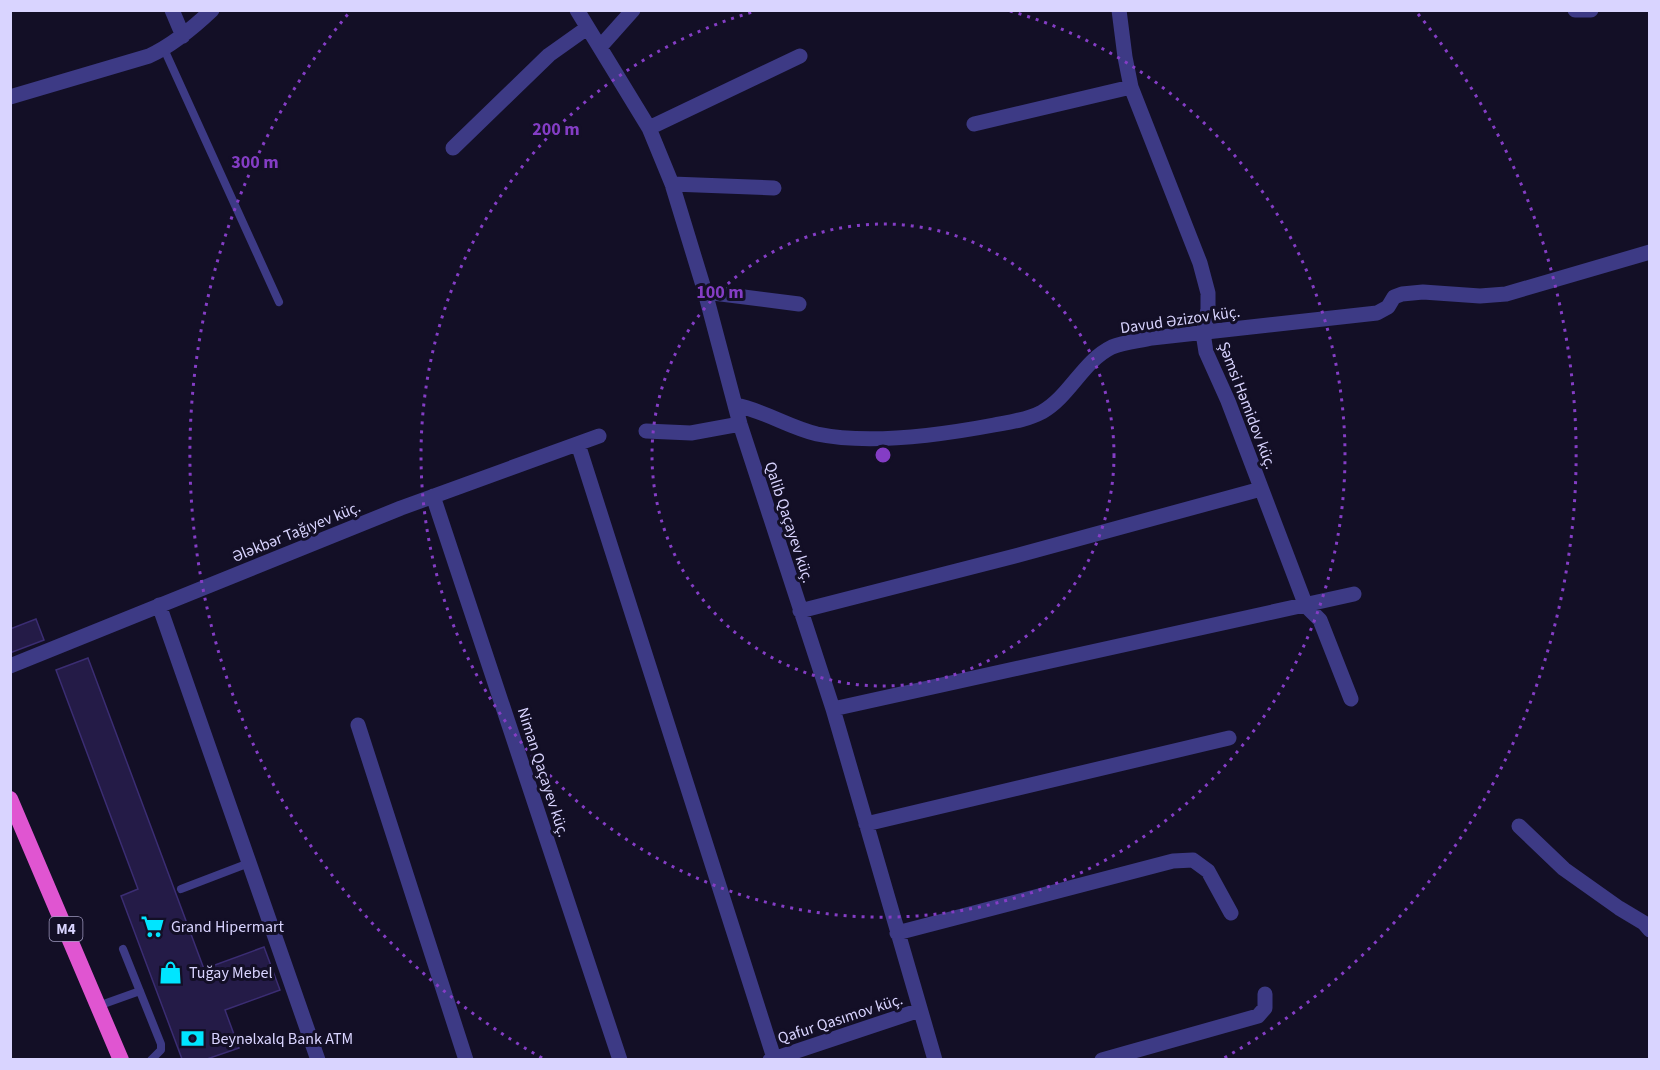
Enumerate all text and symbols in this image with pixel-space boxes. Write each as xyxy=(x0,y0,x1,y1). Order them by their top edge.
text: 200 m xyxy=(532,117,580,142)
text: 300 m xyxy=(231,150,279,175)
text: 100 m xyxy=(696,280,744,305)
street label: Davud Əzizov küç. xyxy=(1119,301,1241,339)
street label: Şəmsi Həmidov küç. xyxy=(1213,338,1282,472)
centre of rings xyxy=(873,445,893,465)
street label: Qalib Qaçayev küç. xyxy=(759,459,819,586)
street label: Ələkbər Tağıyev küç. xyxy=(229,496,364,568)
street label: Niman Qaçayev küç. xyxy=(512,705,574,840)
supermarket icon: Grand Hipermart xyxy=(140,913,166,939)
place label: Grand Hipermart xyxy=(171,916,285,938)
road number: M4 xyxy=(50,917,82,941)
shop icon: Tuğay Mebel xyxy=(158,959,184,985)
place label: Tuğay Mebel xyxy=(189,962,273,984)
street label: Qafur Qasımov küç. xyxy=(775,988,906,1050)
bank icon: Beynəlxalq Bank ATM xyxy=(180,1025,206,1051)
place label: Beynəlxalq Bank ATM xyxy=(211,1028,353,1050)

